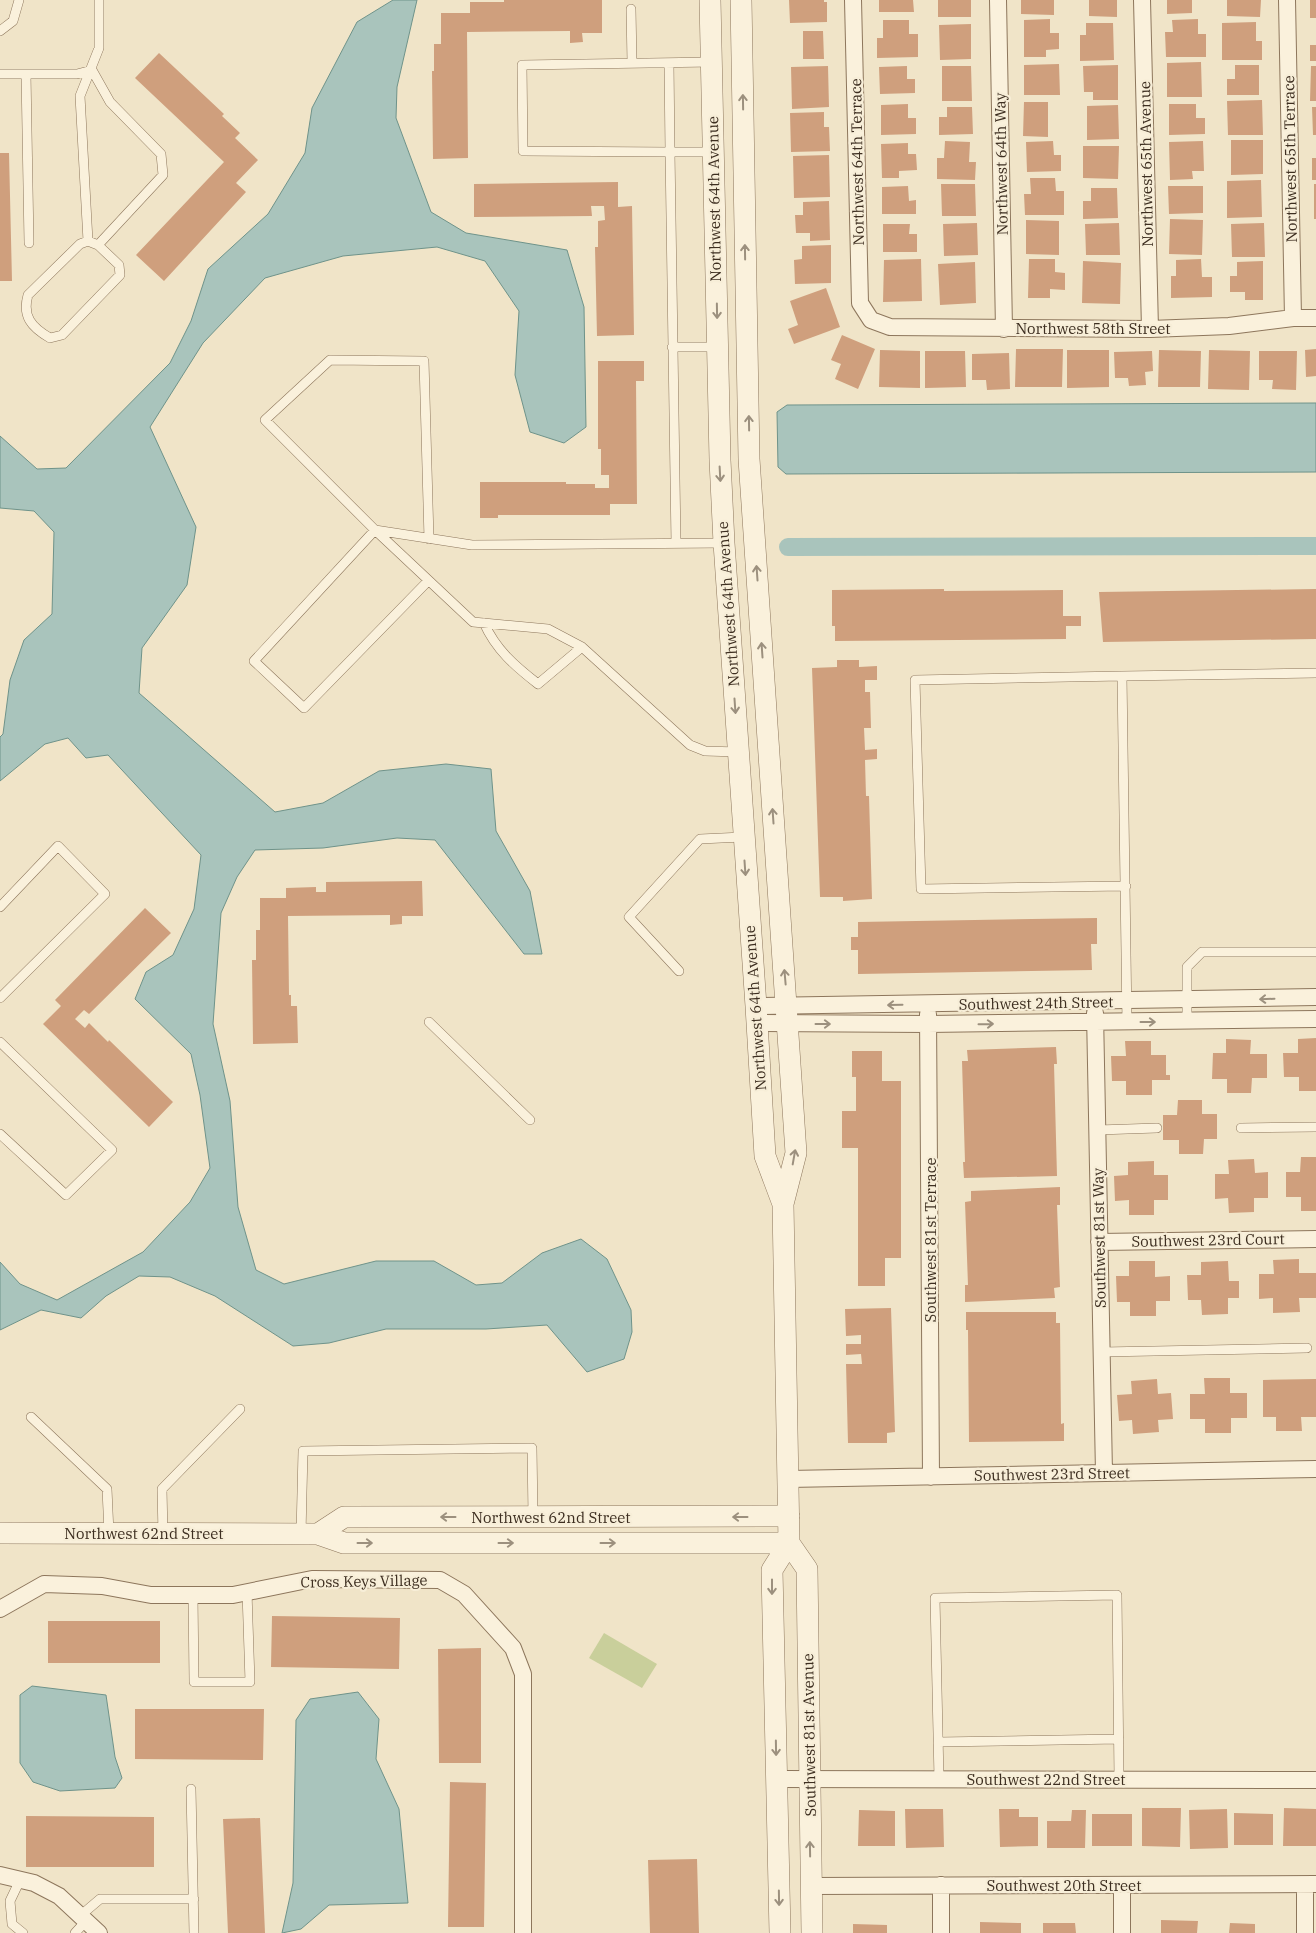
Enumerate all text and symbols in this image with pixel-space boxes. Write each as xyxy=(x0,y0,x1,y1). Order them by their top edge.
street label: Northwest 65th Terrace xyxy=(1279,75,1301,243)
street label: Northwest 64th Terrace xyxy=(846,78,868,246)
street label: Northwest 65th Avenue xyxy=(1135,81,1157,247)
street label: Northwest 64th Way xyxy=(990,92,1012,236)
one-way arrow xyxy=(738,94,748,110)
street label: Northwest 64th Avenue xyxy=(703,116,725,282)
one-way arrow xyxy=(741,244,750,260)
one-way arrow xyxy=(712,303,721,319)
street label: Northwest 58th Street xyxy=(1015,319,1171,338)
one-way arrow xyxy=(744,415,753,431)
one-way arrow xyxy=(716,465,725,481)
street label: Northwest 64th Avenue xyxy=(713,521,743,687)
one-way arrow xyxy=(752,565,761,581)
one-way arrow xyxy=(757,642,766,658)
one-way arrow xyxy=(730,697,739,713)
one-way arrow xyxy=(769,808,778,824)
one-way arrow xyxy=(741,860,750,876)
street label: Northwest 64th Avenue xyxy=(740,925,770,1091)
one-way arrow xyxy=(780,969,790,985)
street label: Southwest 24th Street xyxy=(958,992,1114,1014)
one-way arrow xyxy=(1260,994,1276,1003)
one-way arrow xyxy=(887,1000,904,1010)
one-way arrow xyxy=(1140,1017,1156,1027)
one-way arrow xyxy=(814,1019,831,1029)
one-way arrow xyxy=(977,1019,993,1029)
one-way arrow xyxy=(790,1149,800,1165)
street label: Southwest 81st Terrace xyxy=(921,1158,940,1322)
street label: Southwest 81st Way xyxy=(1088,1168,1110,1308)
street label: Southwest 23rd Court xyxy=(1131,1229,1285,1251)
street label: Southwest 23rd Street xyxy=(974,1463,1130,1485)
street label: Northwest 62nd Street xyxy=(471,1508,631,1527)
one-way arrow xyxy=(440,1512,456,1522)
one-way arrow xyxy=(732,1512,748,1522)
street label: Northwest 62nd Street xyxy=(64,1524,224,1543)
one-way arrow xyxy=(356,1538,373,1548)
one-way arrow xyxy=(498,1538,514,1548)
one-way arrow xyxy=(600,1538,616,1548)
street label: Cross Keys Village xyxy=(300,1570,428,1592)
one-way arrow xyxy=(767,1578,777,1595)
street label: Southwest 81st Avenue xyxy=(798,1653,820,1817)
one-way arrow xyxy=(771,1740,780,1756)
street label: Southwest 22nd Street xyxy=(967,1770,1125,1789)
one-way arrow xyxy=(805,1842,815,1858)
street label: Southwest 20th Street xyxy=(987,1876,1141,1895)
one-way arrow xyxy=(774,1889,784,1905)

